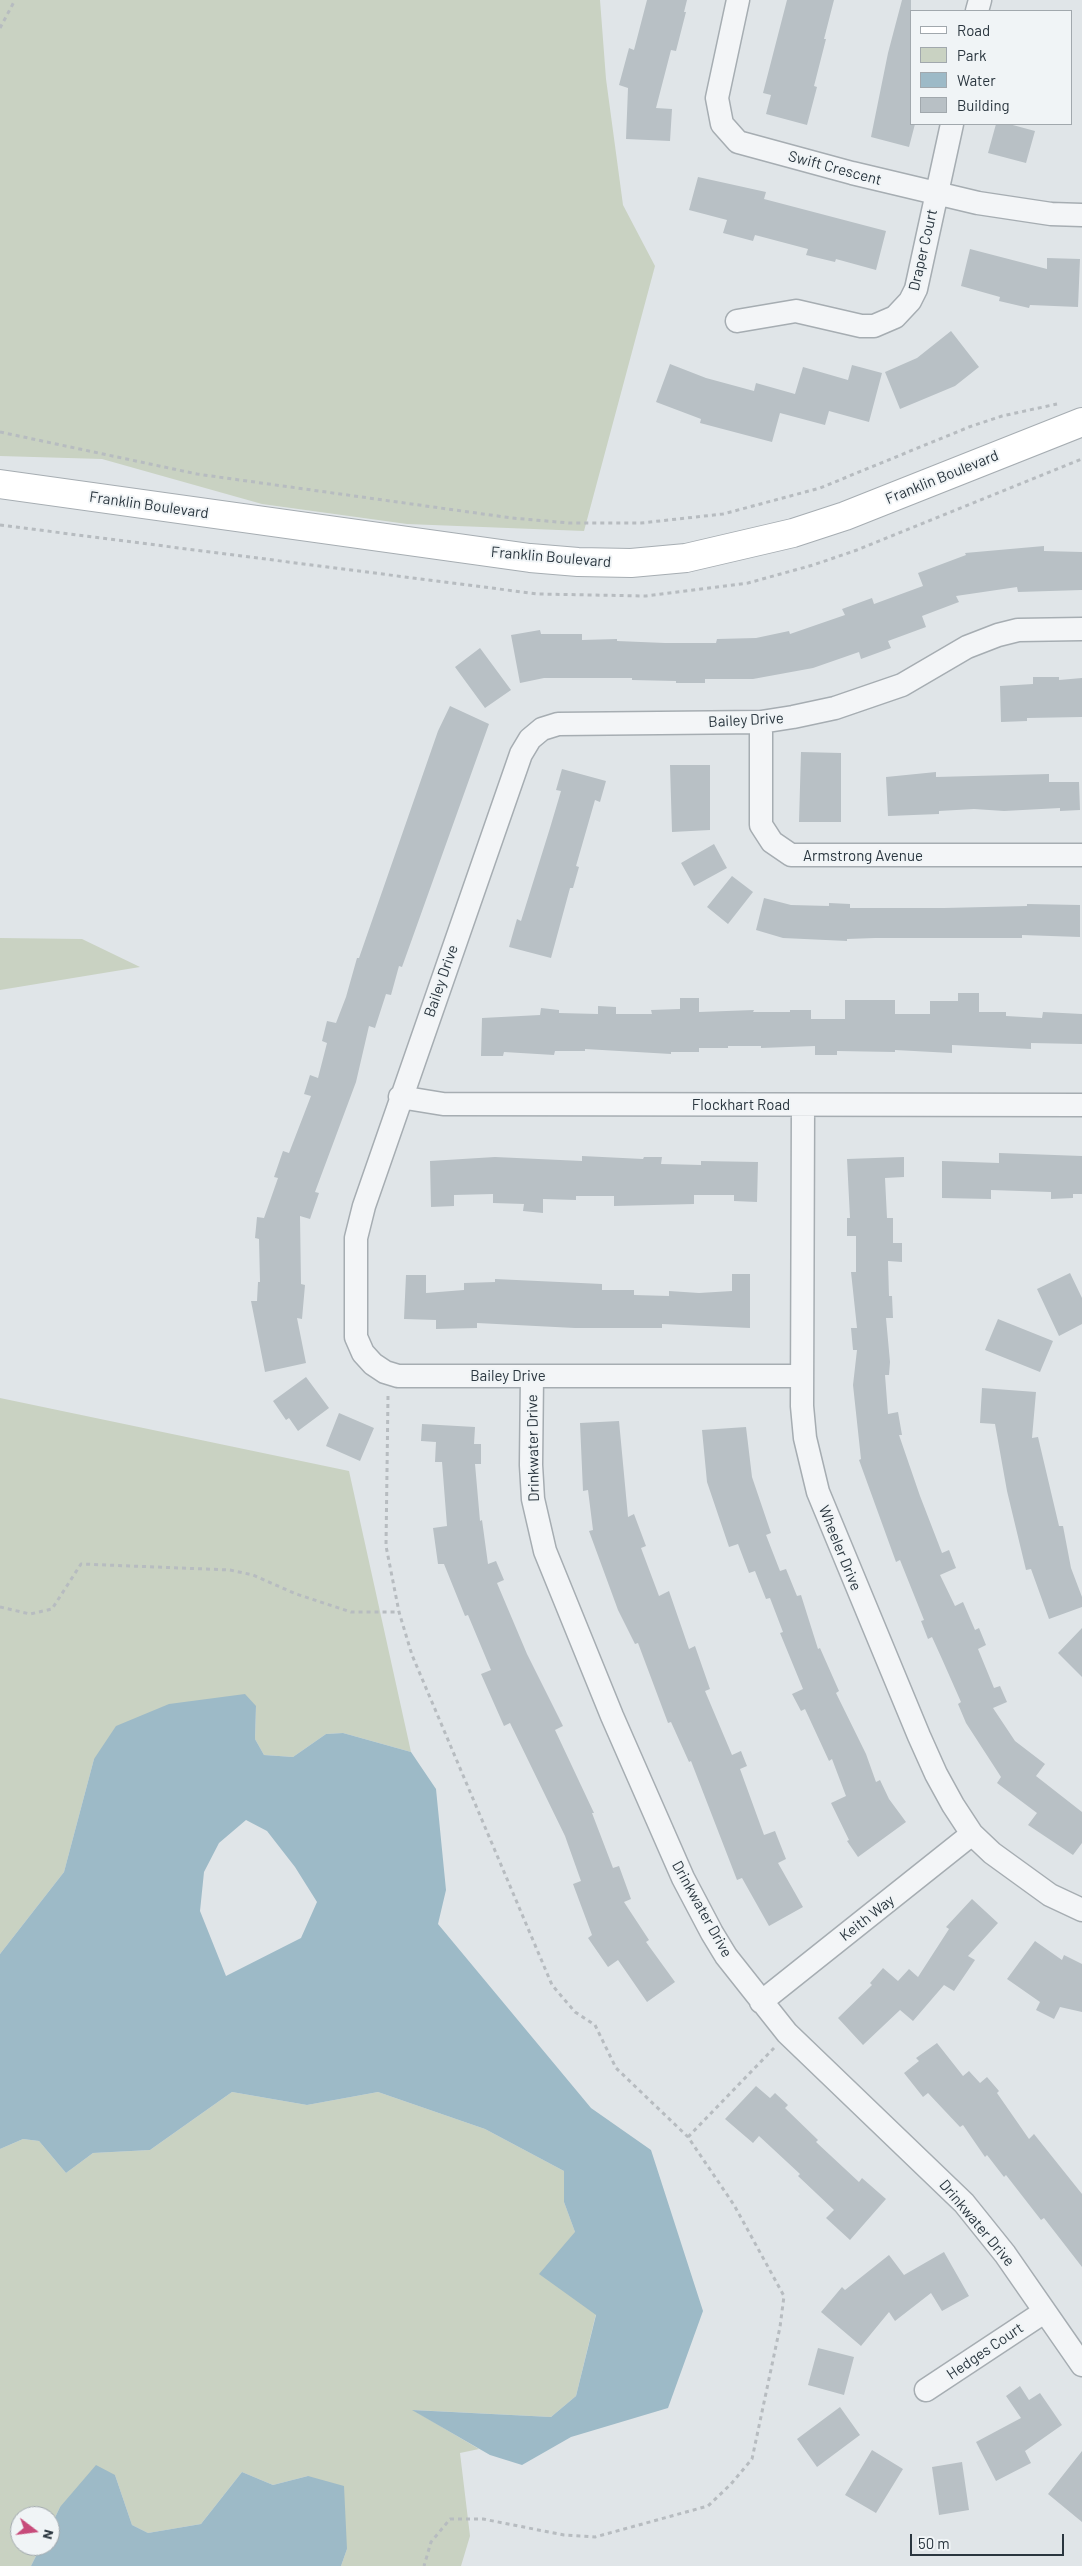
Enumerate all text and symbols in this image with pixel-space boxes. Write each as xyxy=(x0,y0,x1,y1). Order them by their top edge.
legend xyxy=(910,10,1072,125)
text: Road xyxy=(957,21,990,39)
text: Park xyxy=(957,46,986,64)
text: Water xyxy=(957,71,996,89)
text: Building xyxy=(957,96,1010,114)
street label: Swift Crescent xyxy=(786,147,884,189)
street label: Draper Court xyxy=(905,207,941,293)
street label: Franklin Boulevard xyxy=(883,446,1001,508)
street label: Franklin Boulevard xyxy=(88,488,210,522)
street label: Franklin Boulevard xyxy=(490,543,612,571)
street label: Bailey Drive xyxy=(708,709,784,731)
street label: Armstrong Avenue xyxy=(803,847,923,865)
street label: Bailey Drive xyxy=(420,942,462,1020)
street label: Flockhart Road xyxy=(692,1096,790,1114)
street label: Bailey Drive xyxy=(470,1367,546,1385)
street label: Drinkwater Drive xyxy=(523,1394,543,1502)
street label: Wheeler Drive xyxy=(815,1503,865,1593)
street label: Drinkwater Drive xyxy=(668,1858,736,1960)
street label: Keith Way xyxy=(836,1891,898,1945)
street label: Drinkwater Drive xyxy=(936,2176,1018,2270)
street label: Hedges Court xyxy=(943,2319,1027,2383)
north arrow xyxy=(10,2506,60,2556)
scale bar xyxy=(912,2524,1066,2556)
text: N xyxy=(40,2528,58,2541)
text: 50 m xyxy=(918,2534,950,2552)

